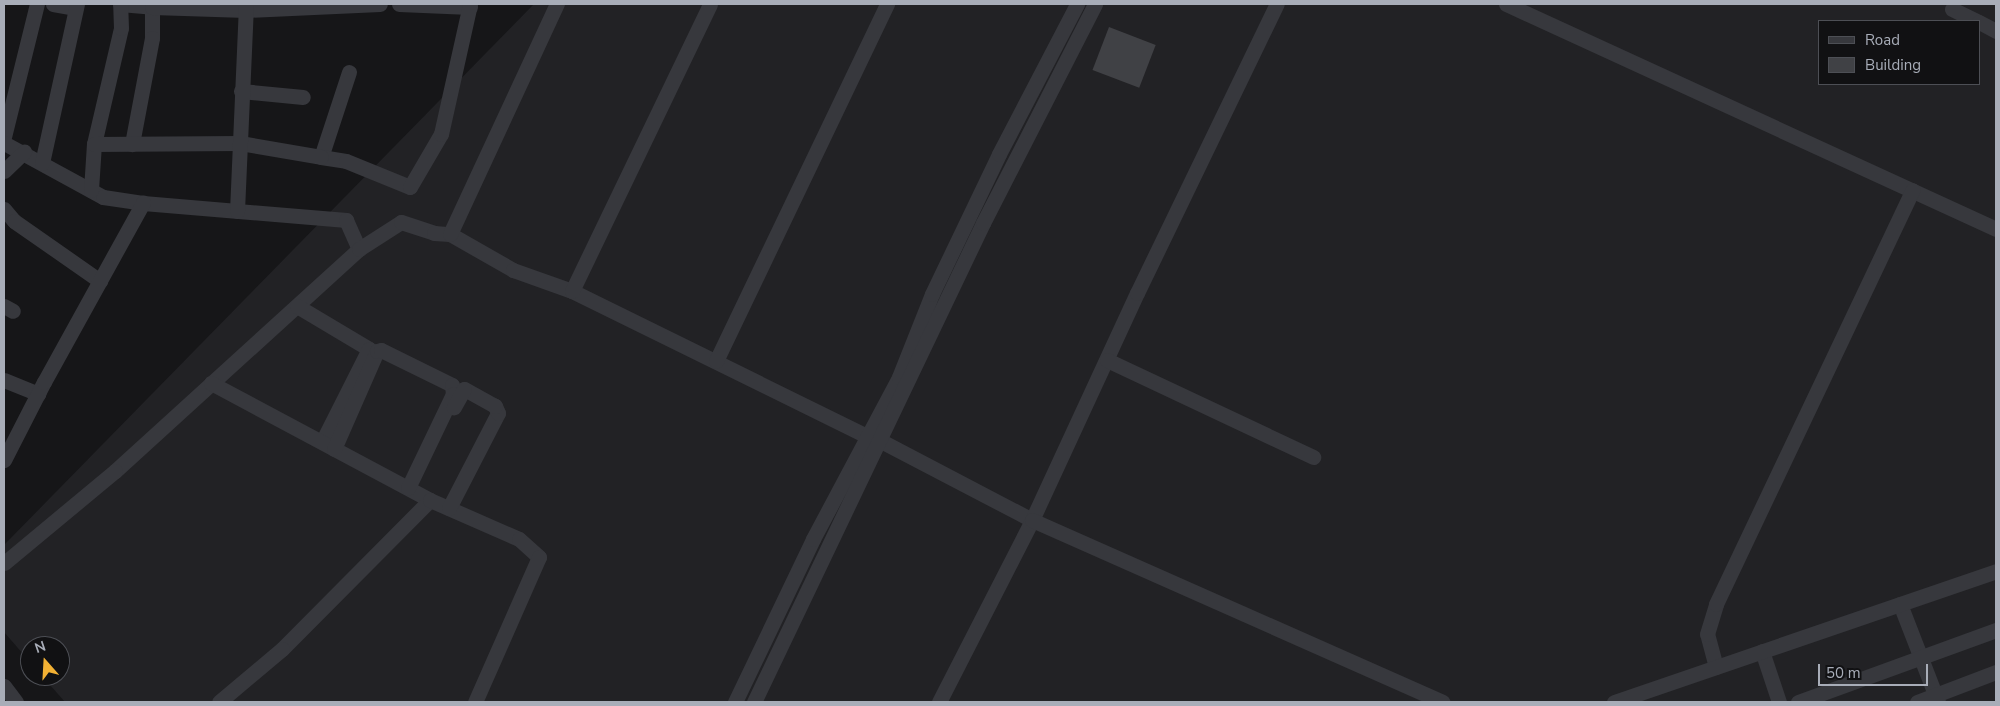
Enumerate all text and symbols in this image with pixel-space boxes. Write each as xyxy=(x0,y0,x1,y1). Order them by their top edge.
legend xyxy=(1818,20,1980,85)
text: Road xyxy=(1865,30,1900,50)
text: Building xyxy=(1865,55,1921,75)
north arrow xyxy=(20,636,70,686)
text: N xyxy=(32,637,48,658)
scale bar xyxy=(1820,654,1930,686)
text: 50 m xyxy=(1826,663,1861,683)

